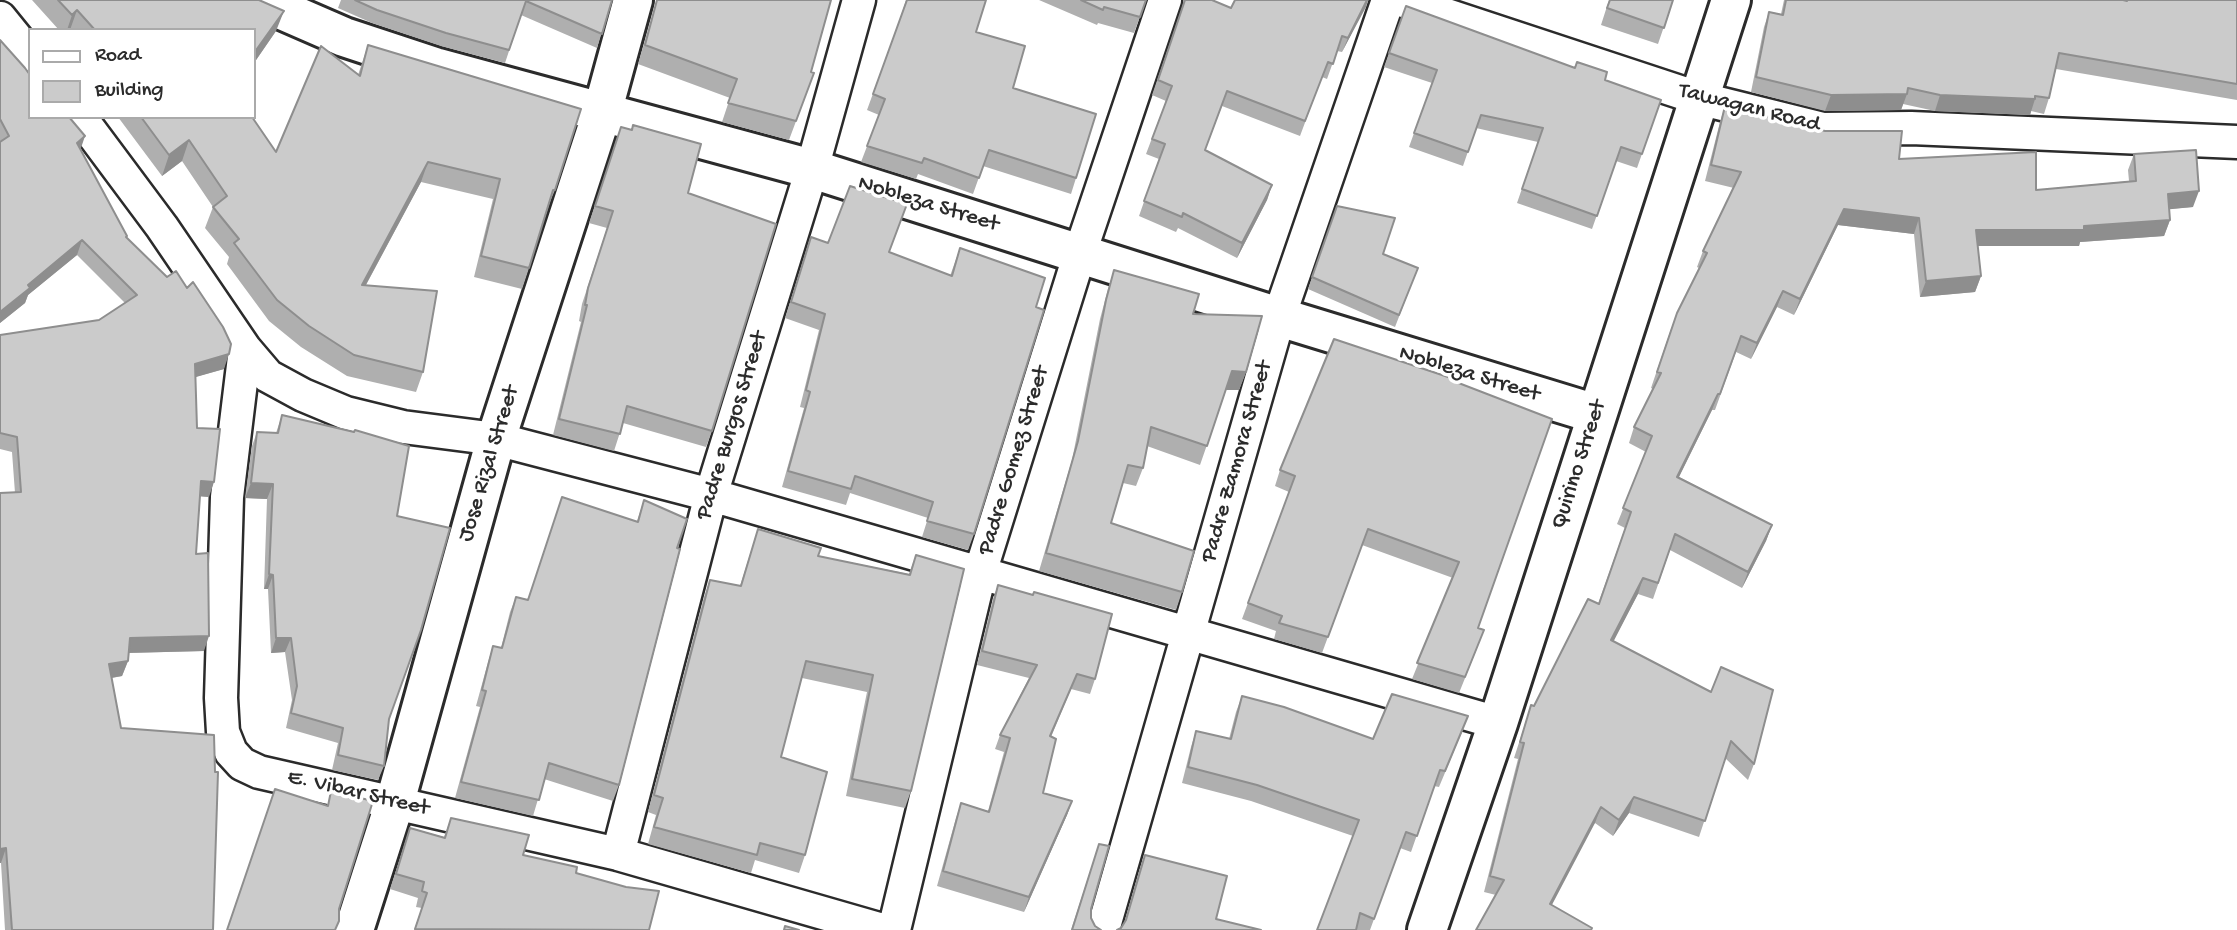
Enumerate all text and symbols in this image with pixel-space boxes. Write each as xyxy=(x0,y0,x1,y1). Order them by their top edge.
legend xyxy=(28,28,256,119)
text: Road xyxy=(95,44,141,69)
street label: Tawagan Road xyxy=(1675,78,1823,140)
text: Building xyxy=(95,79,164,104)
street label: Nobleza Street xyxy=(854,171,1002,239)
street label: Padre Burgos Street xyxy=(691,329,775,523)
street label: Nobleza Street xyxy=(1395,341,1543,409)
street label: Padre Zamora Street xyxy=(1196,358,1280,566)
street label: Padre Gomez Street xyxy=(973,363,1057,559)
street label: Jose Rizal Street xyxy=(453,383,527,545)
street label: Quirino Street xyxy=(1546,397,1614,533)
street label: E. Vibar Street xyxy=(284,764,432,824)

